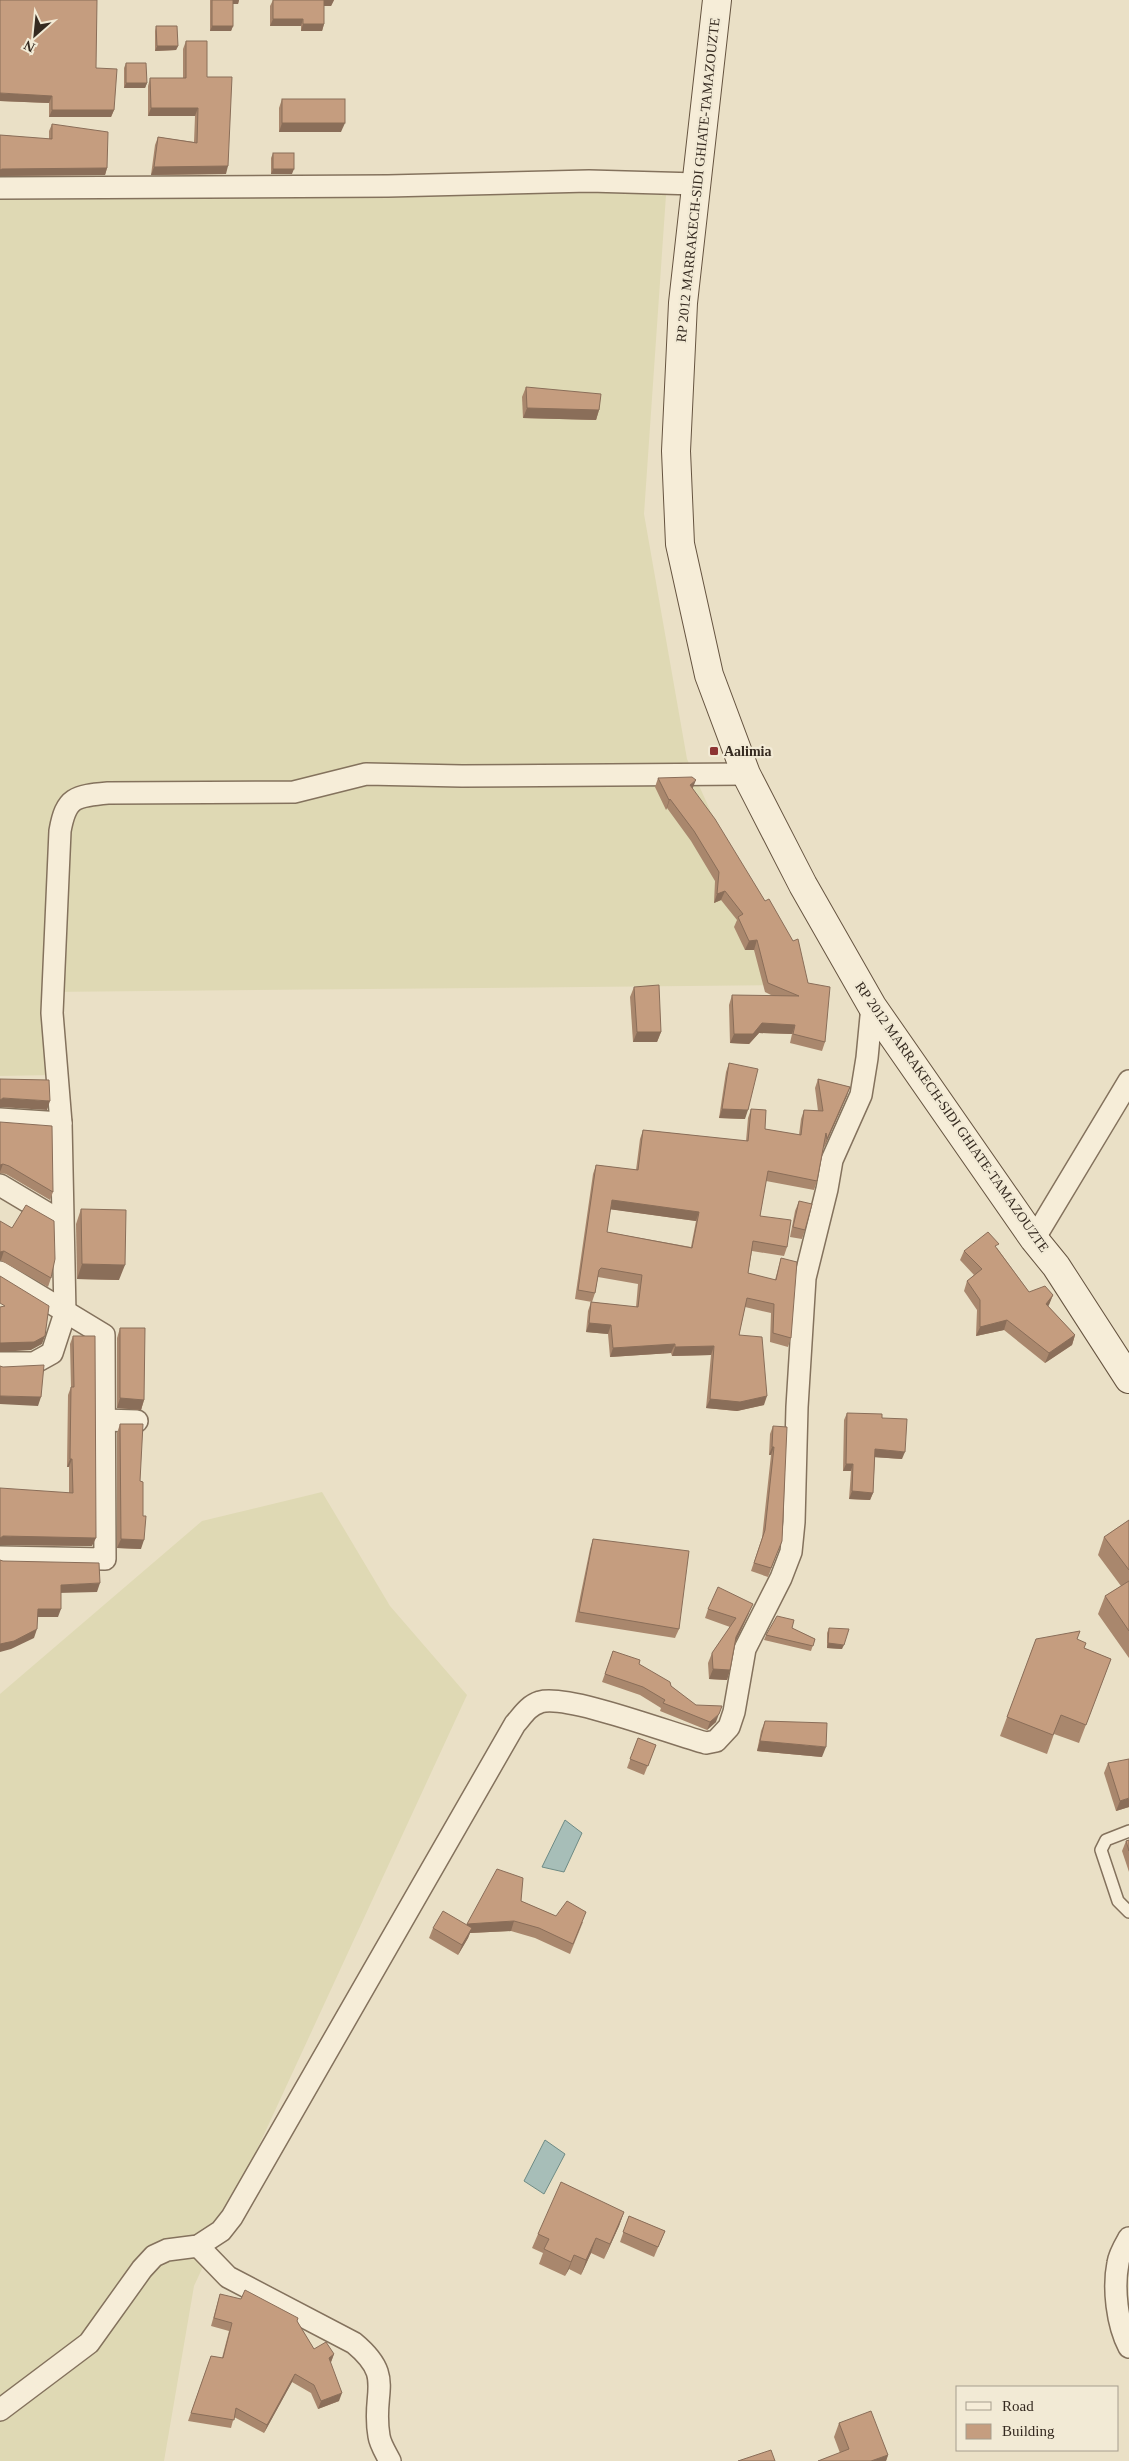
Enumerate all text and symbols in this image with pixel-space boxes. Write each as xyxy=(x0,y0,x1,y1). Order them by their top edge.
north arrow xyxy=(10,10,60,60)
street label: RP 2012 MARRAKECH-SIDI GHIATE-TAMAZOUZTE xyxy=(673,17,723,343)
text: N xyxy=(21,37,37,55)
place label: Aalimia xyxy=(724,744,771,759)
marker: Aalimia xyxy=(708,745,720,757)
street label: RP 2012 MARRAKECH-SIDI GHIATE-TAMAZOUZTE xyxy=(852,979,1052,1255)
legend xyxy=(956,2386,1119,2451)
text: Road xyxy=(1002,2398,1034,2414)
text: Building xyxy=(1002,2423,1055,2439)

